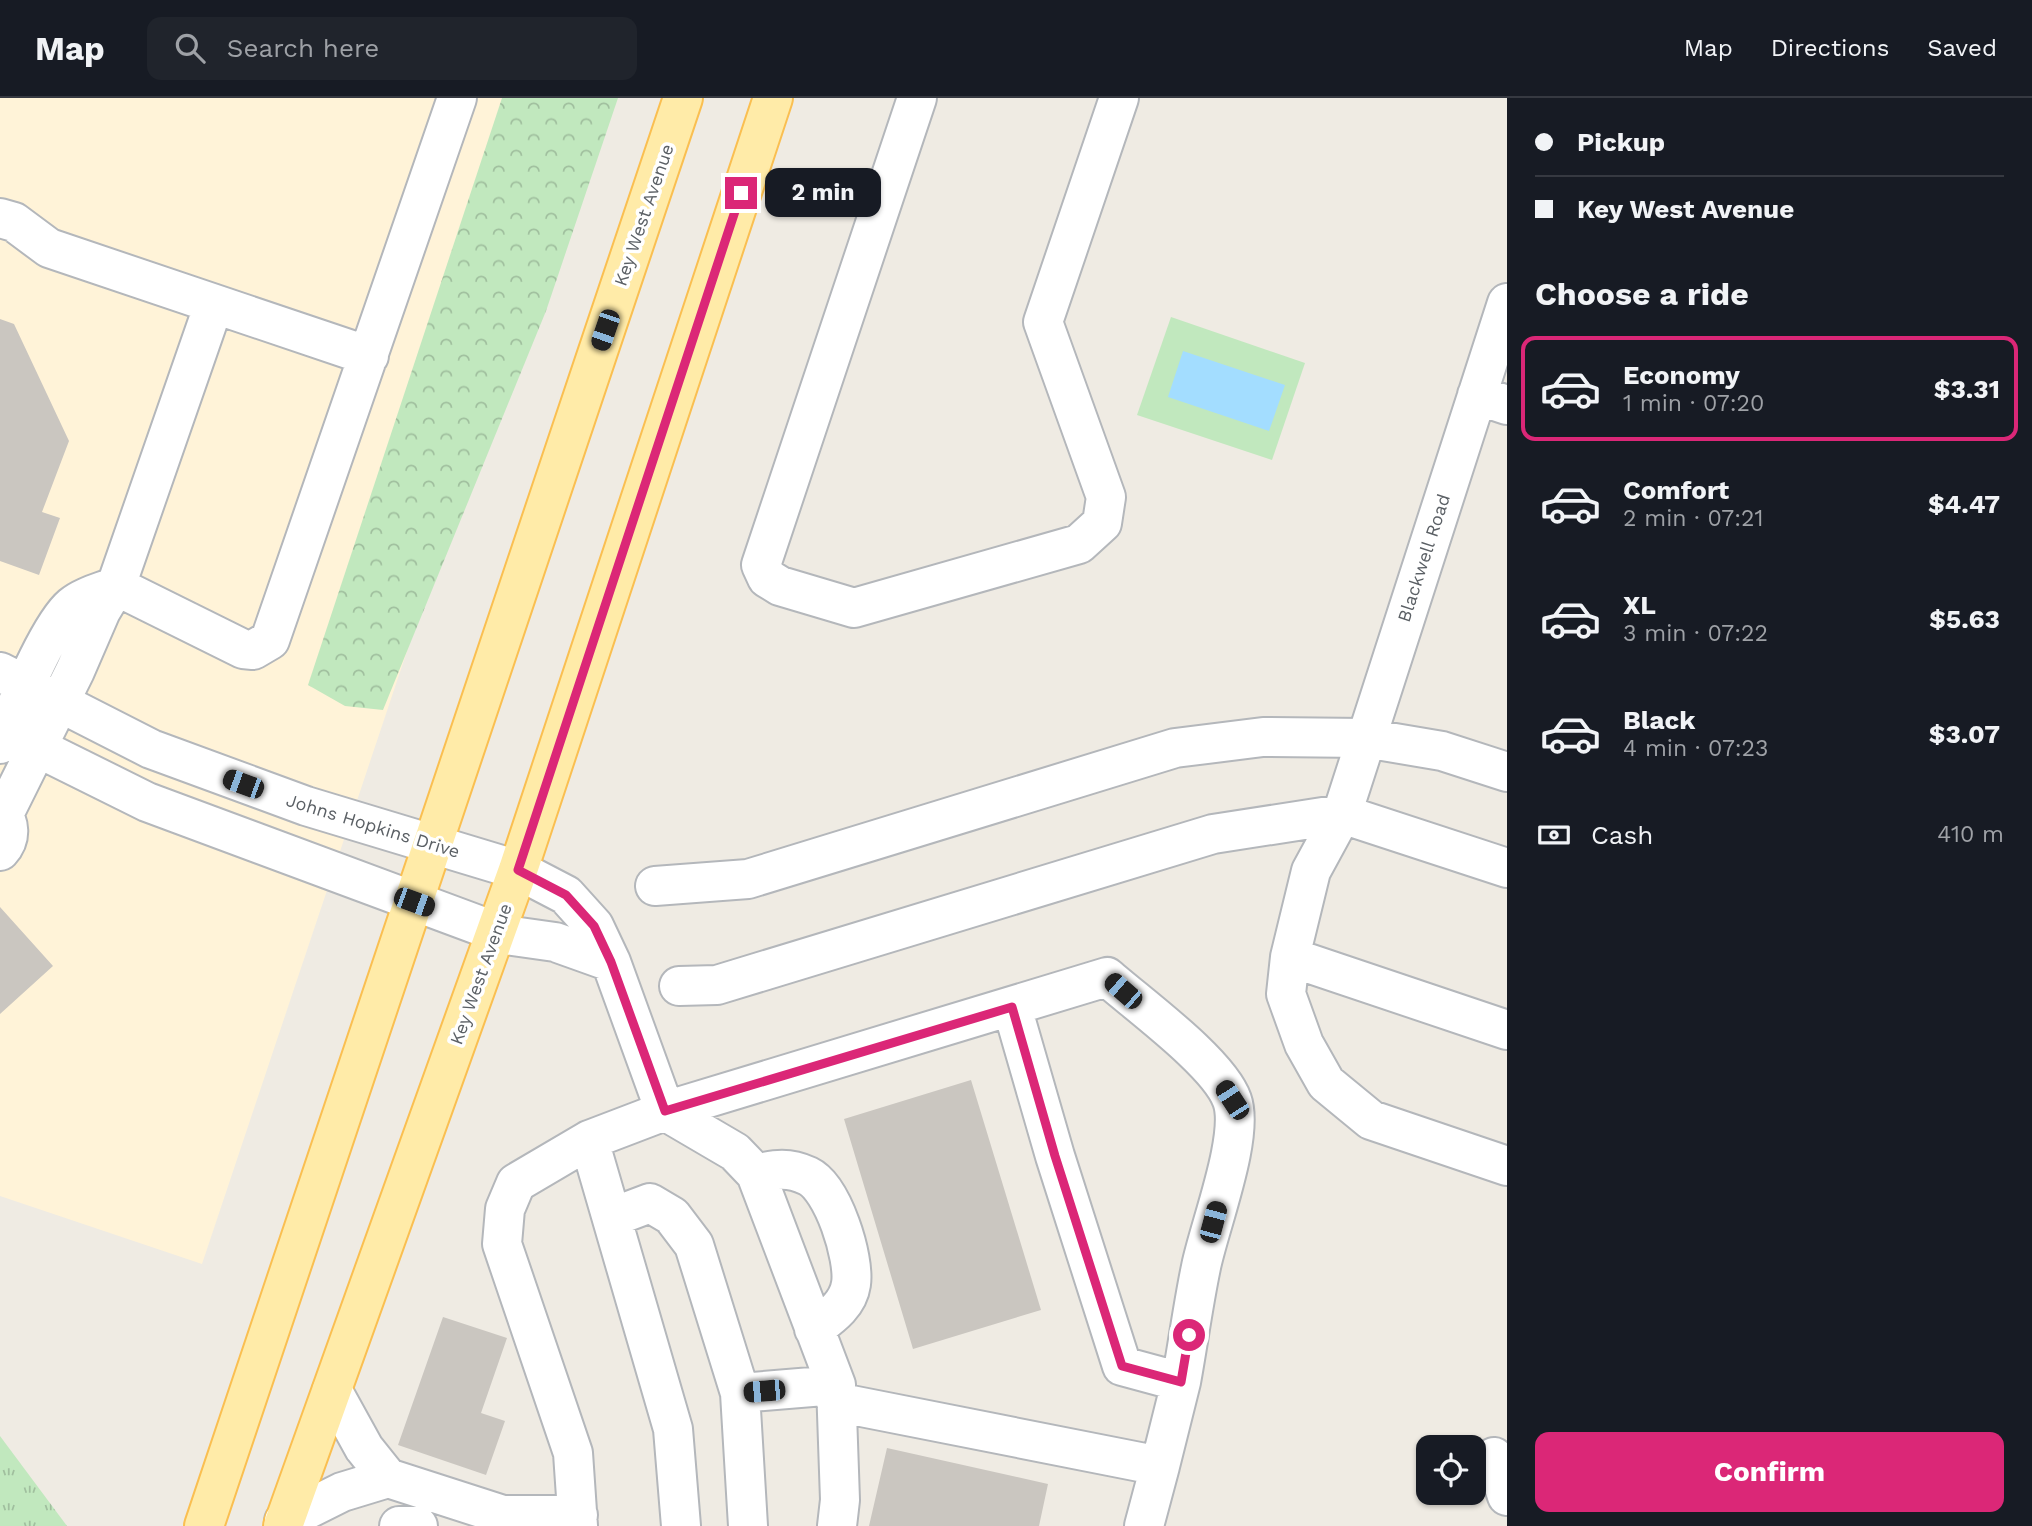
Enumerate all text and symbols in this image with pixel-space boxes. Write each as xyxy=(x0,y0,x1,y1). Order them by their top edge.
search box xyxy=(147,17,637,80)
text: Map xyxy=(35,29,105,68)
icon: search xyxy=(171,29,209,67)
text: Search here xyxy=(227,33,379,63)
text: Map xyxy=(1684,34,1733,62)
text: Directions xyxy=(1771,34,1889,62)
text: Saved xyxy=(1927,34,1997,62)
text: Pickup xyxy=(1577,127,1665,157)
street label: Key West Avenue xyxy=(609,141,678,289)
callout: 2 min xyxy=(766,168,881,217)
route end xyxy=(725,177,757,209)
text: 2 min xyxy=(792,179,854,206)
text: Key West Avenue xyxy=(1577,194,1794,224)
text: Choose a ride xyxy=(1535,275,1749,313)
car xyxy=(589,307,622,353)
icon: car xyxy=(1539,357,1602,420)
text: Economy xyxy=(1623,360,1740,390)
text: $3.31 xyxy=(1934,374,2000,404)
text: 1 min · 07:20 xyxy=(1623,390,1764,417)
icon: car xyxy=(1539,472,1602,535)
text: Comfort xyxy=(1623,475,1729,505)
text: $4.47 xyxy=(1928,489,2000,519)
street label: Blackwell Road xyxy=(1393,491,1454,624)
text: 2 min · 07:21 xyxy=(1623,505,1763,532)
icon: car xyxy=(1539,587,1602,650)
text: XL xyxy=(1623,590,1656,620)
text: $5.63 xyxy=(1929,604,2000,634)
text: 3 min · 07:22 xyxy=(1623,620,1768,647)
icon: car xyxy=(1539,702,1602,765)
text: Black xyxy=(1623,705,1695,735)
text: $3.07 xyxy=(1929,719,2000,749)
text: 4 min · 07:23 xyxy=(1623,735,1768,762)
car xyxy=(220,767,267,801)
street label: Johns Hopkins Drive xyxy=(284,789,462,862)
icon: cash xyxy=(1535,816,1573,854)
text: Cash xyxy=(1591,820,1653,850)
text: 410 m xyxy=(1937,821,2004,848)
car xyxy=(391,885,438,919)
street label: Key West Avenue xyxy=(445,900,516,1047)
car xyxy=(1101,969,1146,1013)
car xyxy=(1212,1077,1253,1123)
car xyxy=(1198,1199,1229,1245)
route start xyxy=(1173,1319,1205,1351)
car xyxy=(743,1379,786,1403)
button: Confirm xyxy=(1535,1432,2004,1512)
map controls xyxy=(1416,1435,1486,1505)
button: locate xyxy=(1416,1435,1486,1505)

